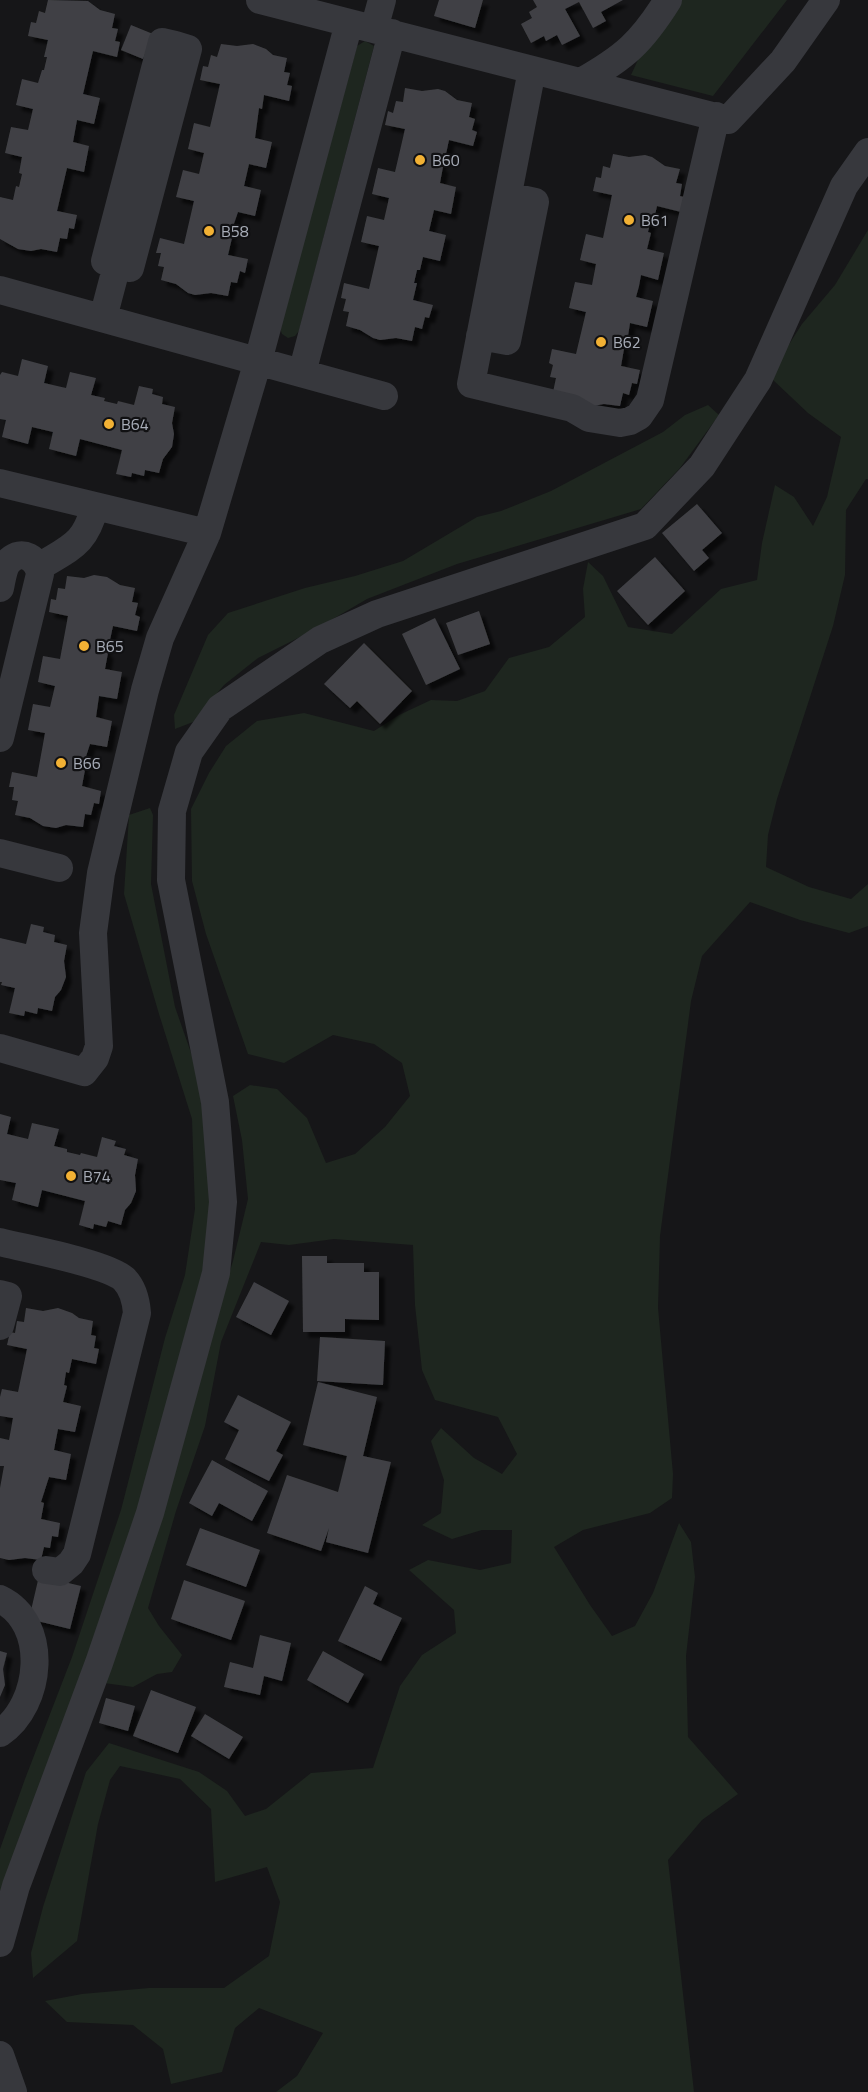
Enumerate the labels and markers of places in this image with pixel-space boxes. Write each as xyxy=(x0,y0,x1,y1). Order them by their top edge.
place label: B60 xyxy=(432,148,460,172)
marker: B60 xyxy=(413,153,427,167)
place label: B61 xyxy=(641,208,669,232)
marker: B61 xyxy=(622,213,636,227)
place label: B58 xyxy=(221,219,249,243)
marker: B58 xyxy=(202,224,216,238)
place label: B62 xyxy=(613,330,641,354)
marker: B62 xyxy=(594,335,608,349)
place label: B64 xyxy=(121,412,149,436)
marker: B64 xyxy=(102,417,116,431)
place label: B65 xyxy=(96,634,124,658)
marker: B65 xyxy=(77,639,91,653)
place label: B66 xyxy=(73,751,101,775)
marker: B66 xyxy=(54,756,68,770)
place label: B74 xyxy=(83,1164,111,1188)
marker: B74 xyxy=(64,1169,78,1183)

